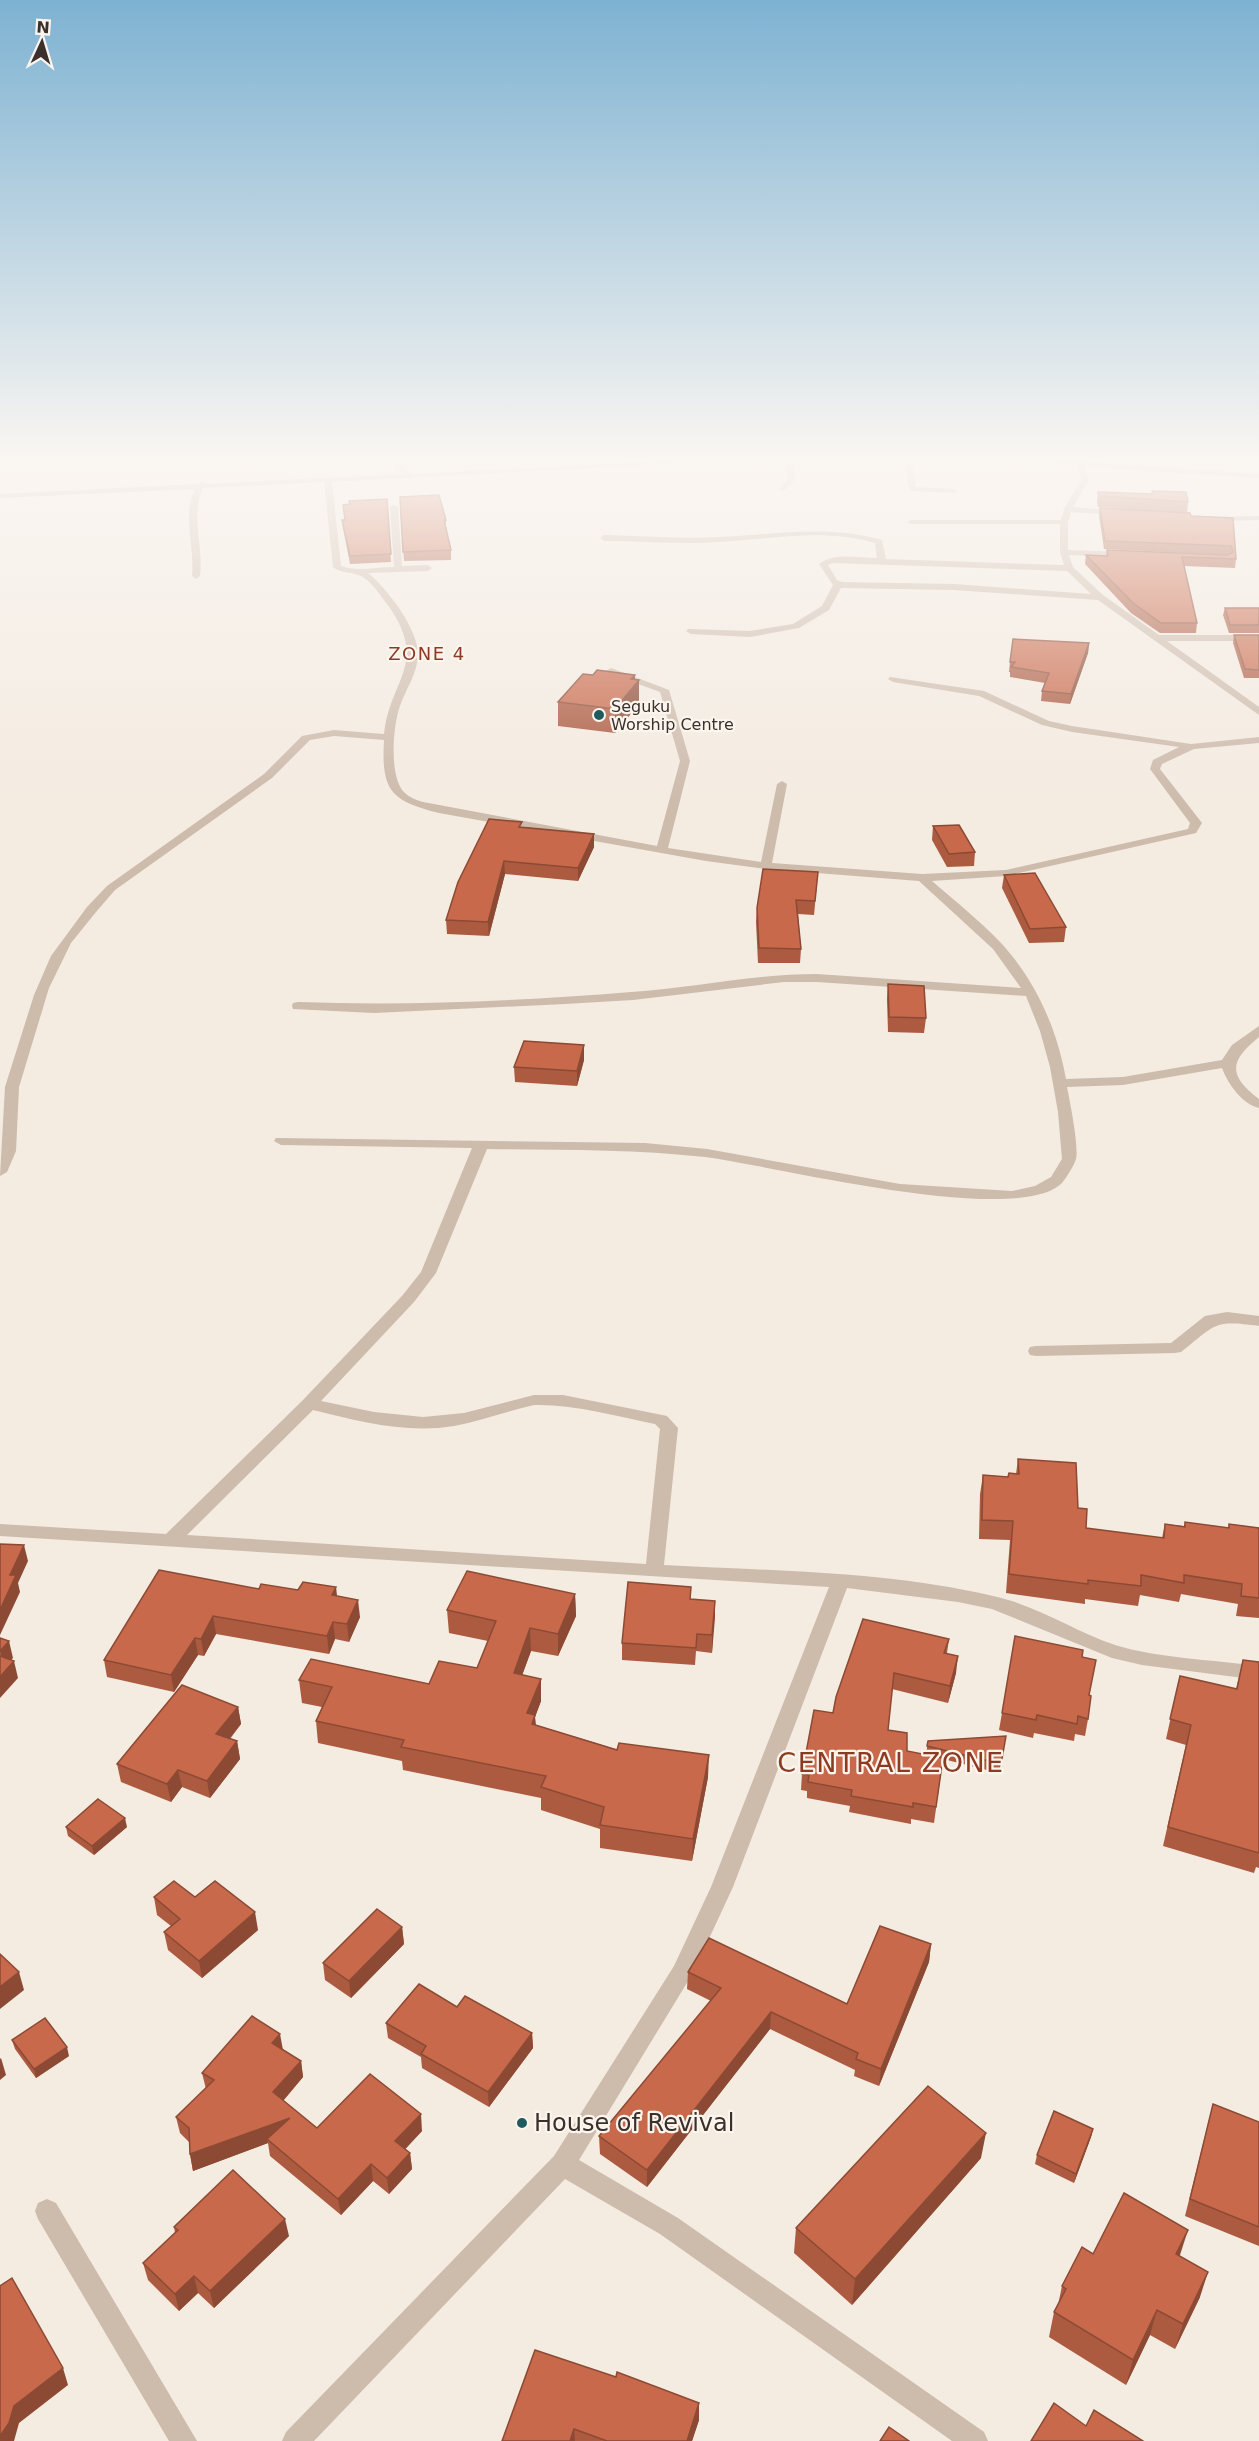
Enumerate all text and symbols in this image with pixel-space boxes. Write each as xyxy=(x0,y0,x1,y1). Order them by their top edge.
north arrow xyxy=(12,12,72,72)
text: N xyxy=(36,18,50,37)
district label: ZONE 4 xyxy=(388,643,466,664)
place label: Seguku Worship Centre xyxy=(611,697,734,734)
marker: Seguku Worship Centre xyxy=(592,708,606,722)
district label: CENTRAL ZONE xyxy=(777,1747,1005,1778)
place label: House of Revival xyxy=(534,2109,734,2137)
marker: House of Revival xyxy=(515,2116,529,2130)

